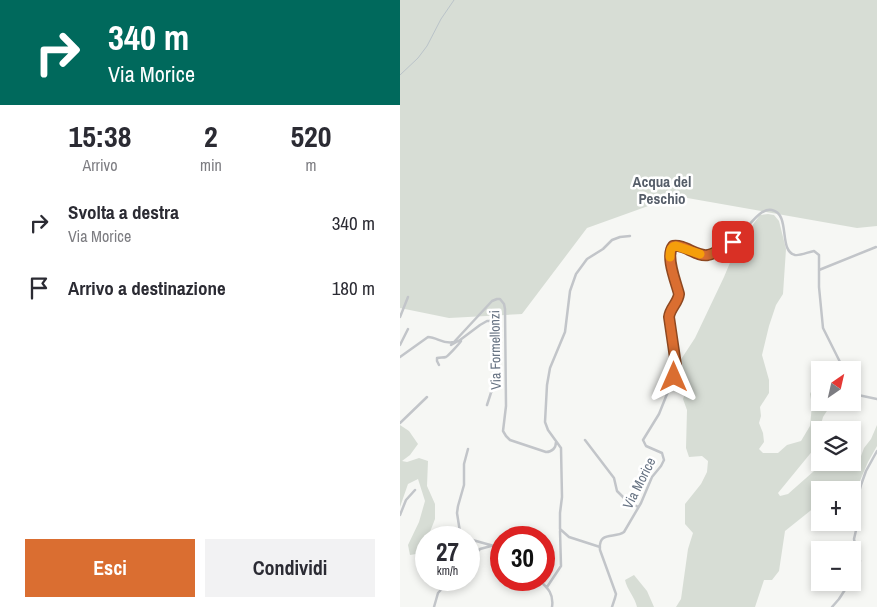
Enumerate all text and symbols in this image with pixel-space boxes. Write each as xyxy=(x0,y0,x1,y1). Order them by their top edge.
text: 340 m xyxy=(108,14,189,61)
icon: right xyxy=(25,20,90,85)
text: Via Morice xyxy=(108,59,195,89)
text: 15:38 xyxy=(69,116,131,156)
text: 2 xyxy=(204,116,218,156)
text: 520 xyxy=(290,116,331,156)
text: Arrivo xyxy=(82,154,117,176)
text: min xyxy=(200,154,222,176)
text: m xyxy=(305,154,316,176)
district label: Acqua del Peschio xyxy=(633,171,691,209)
text: Svolta a destra xyxy=(68,199,179,225)
icon: right xyxy=(25,209,53,237)
text: 340 m xyxy=(332,210,375,236)
pin xyxy=(712,221,754,263)
text: Via Morice xyxy=(68,225,131,247)
icon: arrive xyxy=(719,228,747,256)
icon: arrive xyxy=(25,274,53,302)
text: Arrivo a destinazione xyxy=(68,275,226,301)
text: 180 m xyxy=(332,275,375,301)
street label: Via Formellonzi xyxy=(485,310,505,390)
position arrow xyxy=(647,350,699,402)
north arrow xyxy=(811,361,861,411)
map controls xyxy=(811,361,861,591)
button: layers xyxy=(811,421,861,471)
street label: Via Morice xyxy=(618,454,660,512)
button: + xyxy=(811,481,861,531)
speed limit sign: 30 xyxy=(490,526,555,591)
text: 27 xyxy=(436,535,459,569)
button: Esci xyxy=(25,539,195,597)
button: Condividi xyxy=(205,539,375,597)
button: − xyxy=(811,541,861,591)
text: km/h xyxy=(437,563,458,579)

